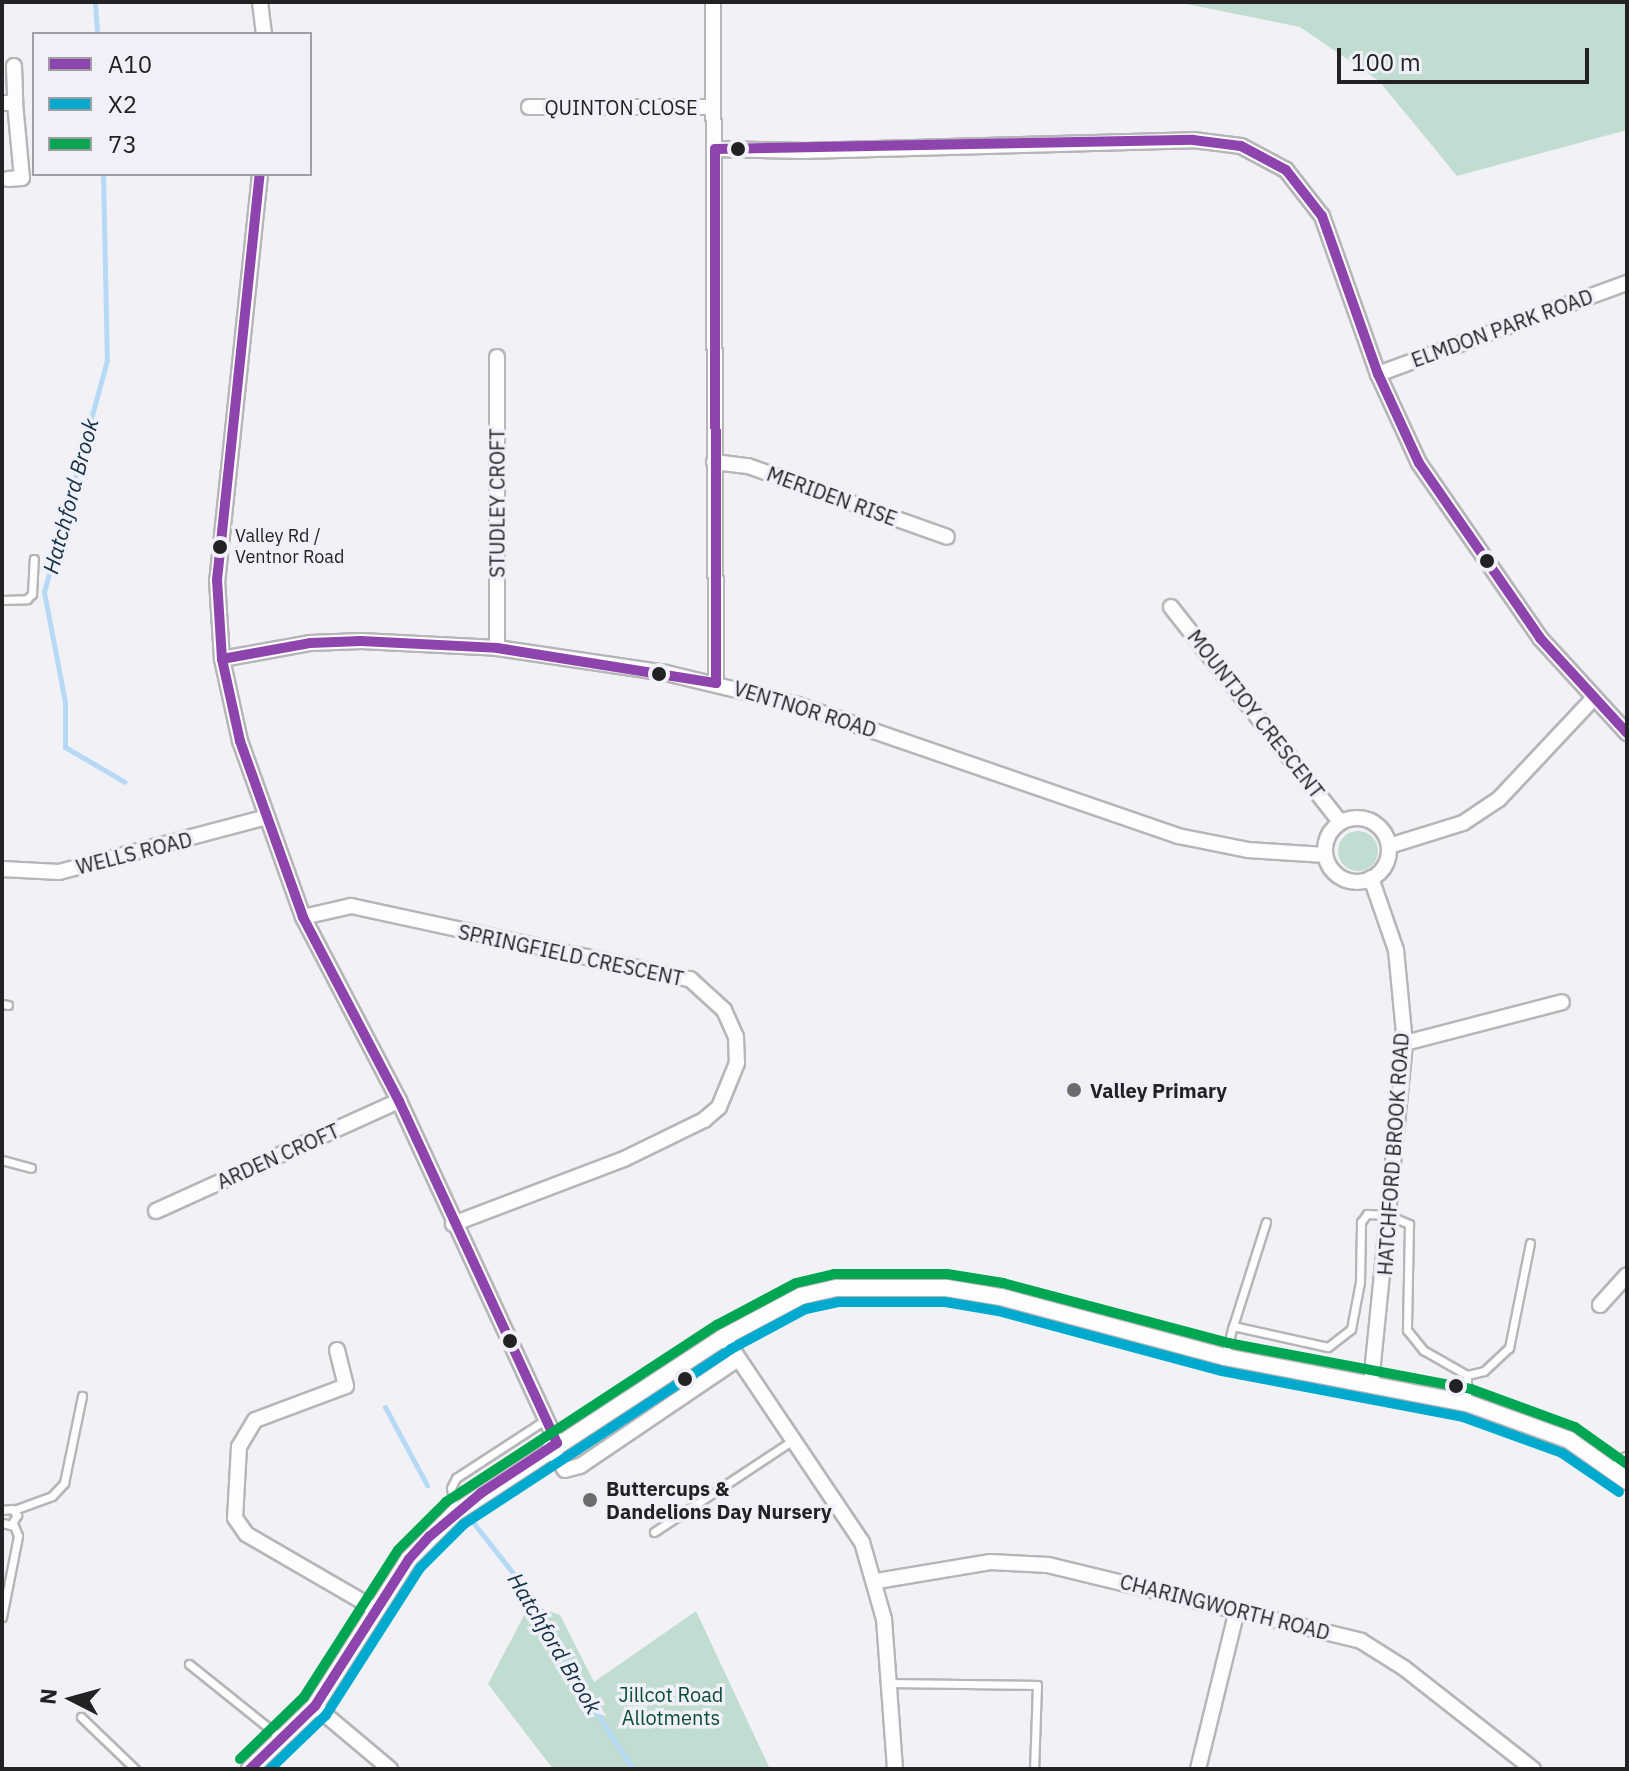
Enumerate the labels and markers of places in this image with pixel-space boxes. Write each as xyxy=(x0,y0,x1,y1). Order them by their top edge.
unlabelled marker xyxy=(730,141,746,157)
place label: Valley Rd / Ventnor Road xyxy=(235,526,344,568)
marker: Valley Rd / Ventnor Road xyxy=(212,539,228,555)
unlabelled marker xyxy=(1479,553,1495,569)
unlabelled marker xyxy=(651,666,667,682)
place label: Valley Primary xyxy=(1090,1078,1227,1102)
marker: Valley Primary xyxy=(1065,1081,1083,1099)
unlabelled marker xyxy=(502,1333,518,1349)
unlabelled marker xyxy=(677,1371,693,1387)
unlabelled marker xyxy=(1448,1378,1464,1394)
place label: Buttercups & Dandelions Day Nursery xyxy=(606,1476,832,1523)
marker: Buttercups & Dandelions Day Nursery xyxy=(581,1491,599,1509)

